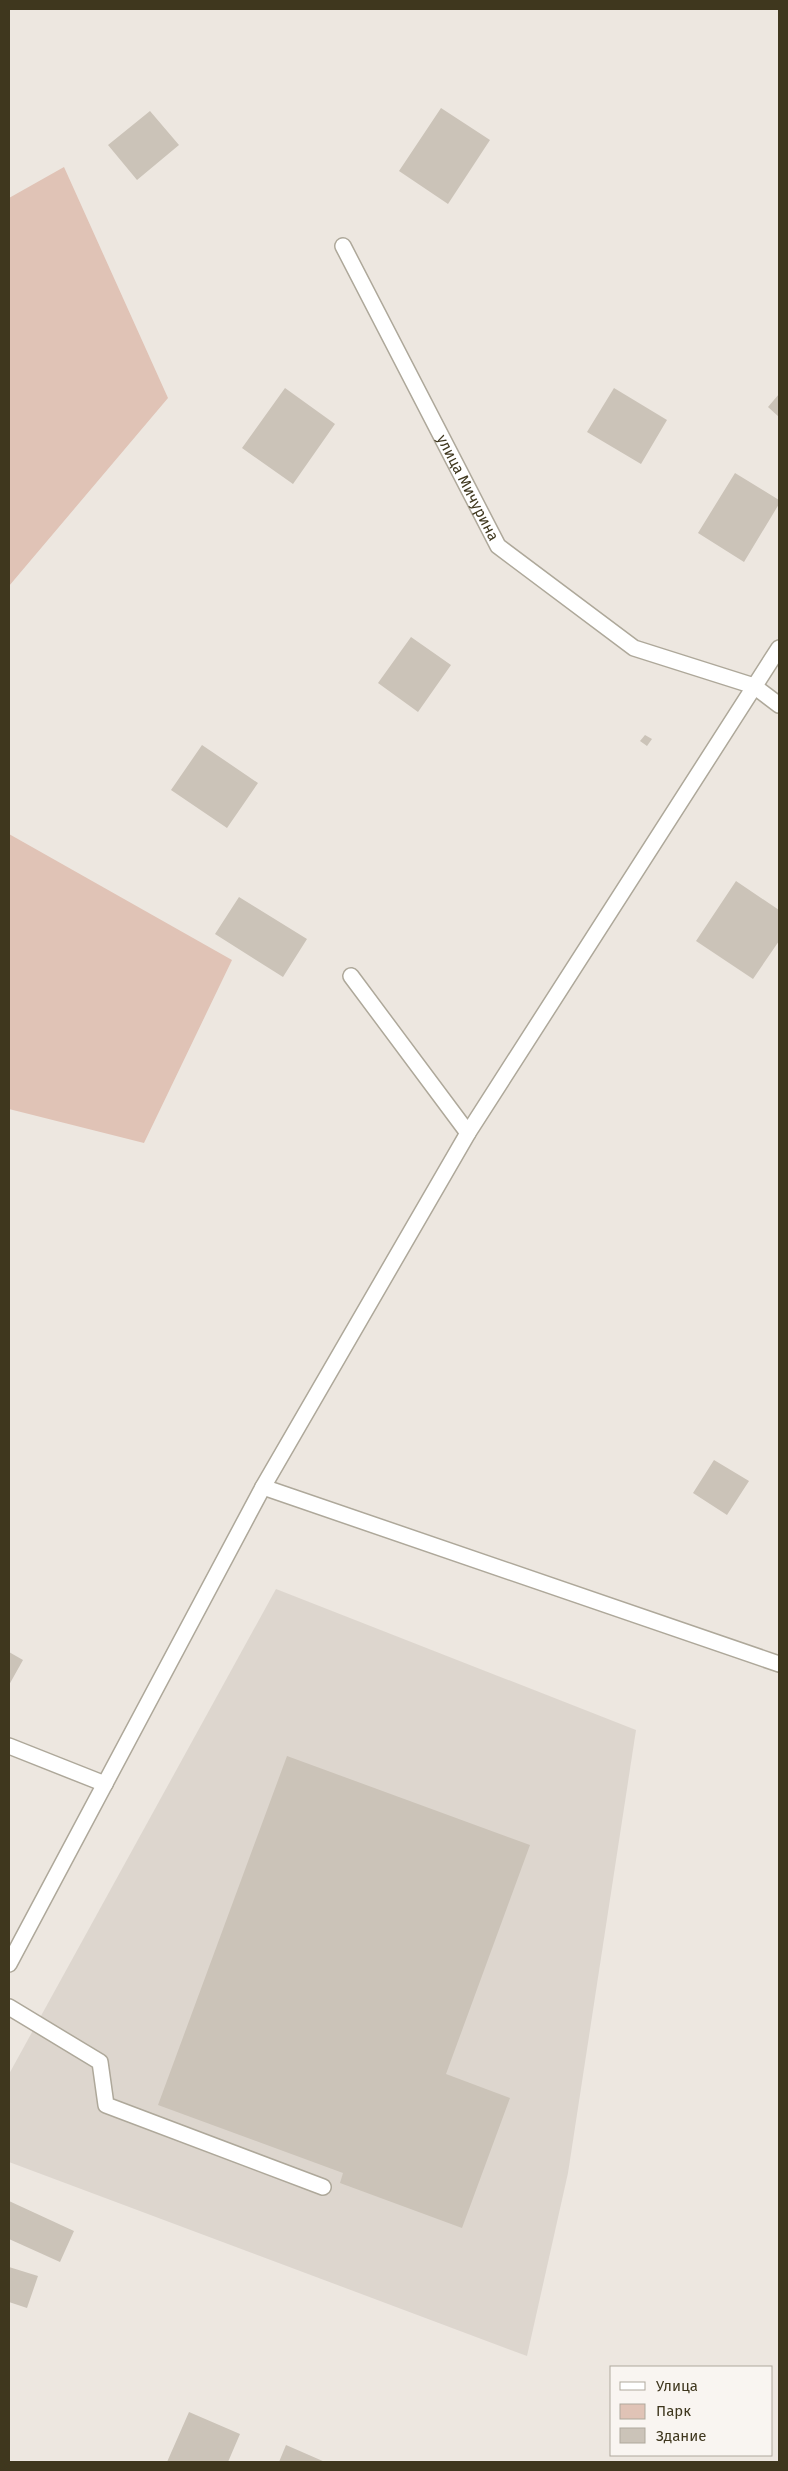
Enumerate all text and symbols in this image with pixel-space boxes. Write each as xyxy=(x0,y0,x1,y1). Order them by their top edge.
street label: улица Мичурина xyxy=(433,431,503,544)
legend xyxy=(610,2366,773,2456)
text: Улица xyxy=(656,2377,698,2395)
text: Парк xyxy=(656,2402,691,2420)
text: Здание xyxy=(656,2427,706,2445)

